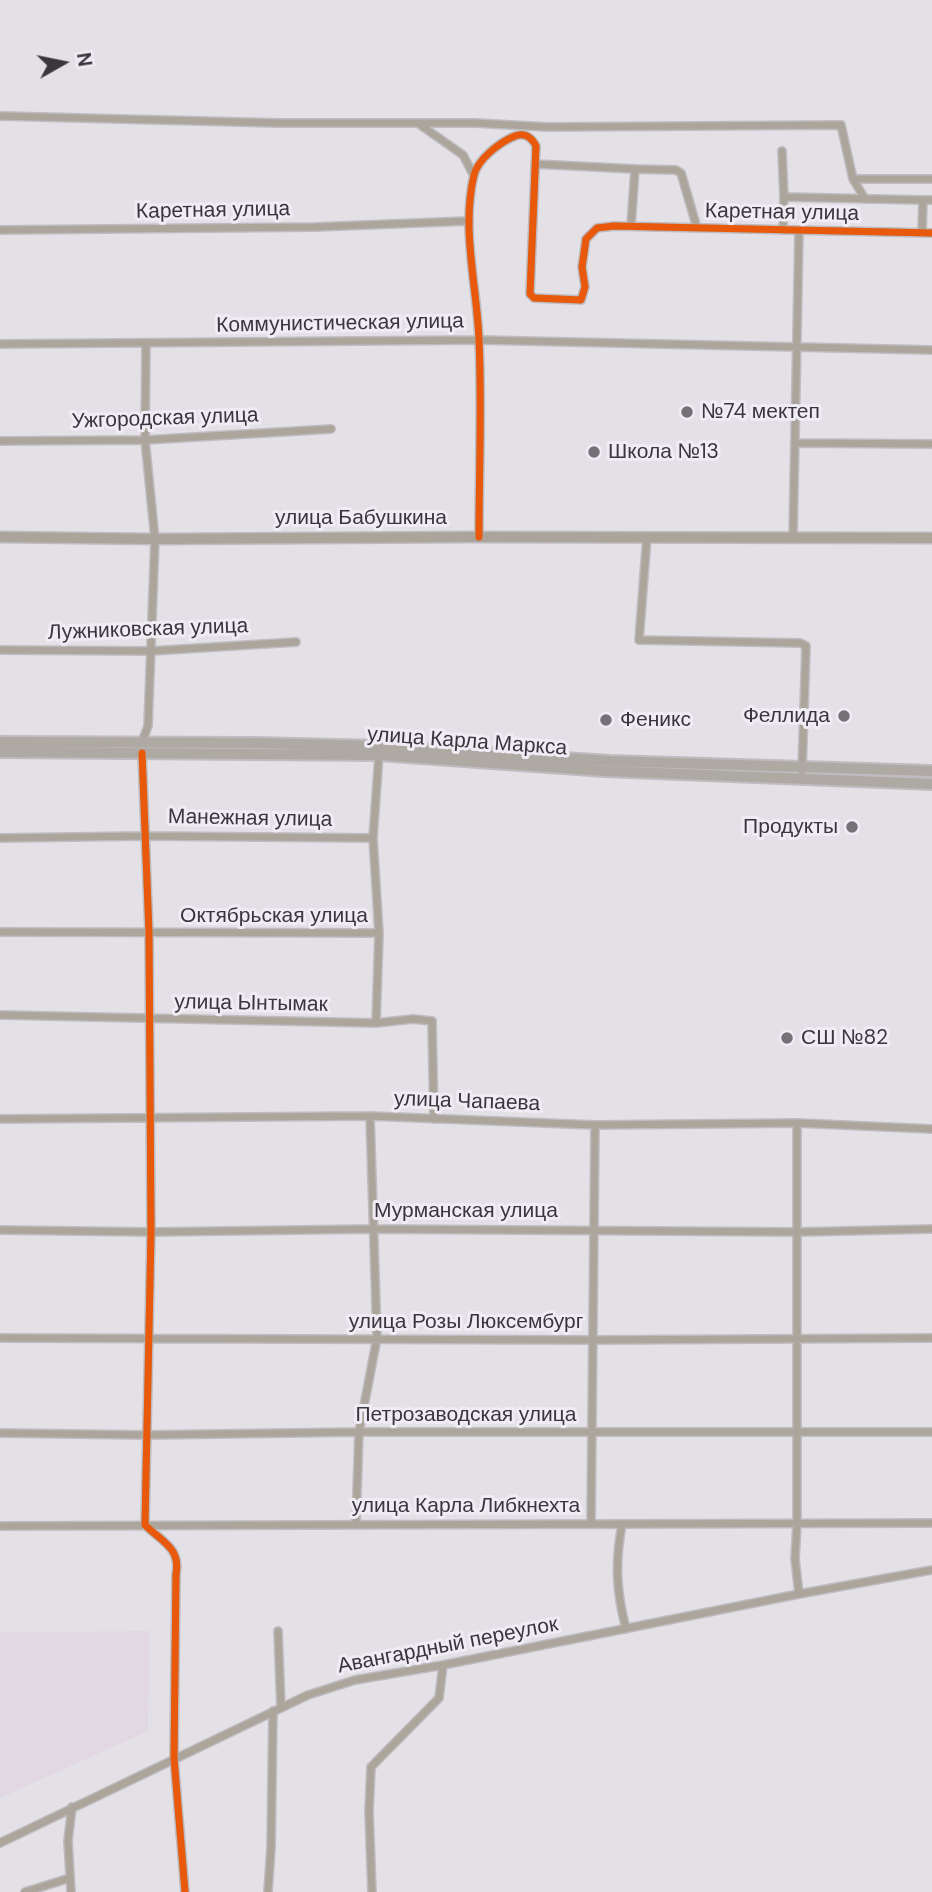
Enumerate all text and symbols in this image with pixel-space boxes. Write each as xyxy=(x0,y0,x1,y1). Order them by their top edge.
north arrow xyxy=(28,28,98,98)
text: N xyxy=(71,51,98,68)
street label: Каретная улица xyxy=(136,197,290,225)
street label: Каретная улица xyxy=(705,199,859,227)
street label: Коммунистическая улица xyxy=(216,309,464,339)
place label: №74 мектеп xyxy=(701,399,820,425)
street label: Ужгородская улица xyxy=(71,403,259,435)
marker: №74 мектеп xyxy=(679,404,695,420)
place label: Школа №13 xyxy=(608,439,719,465)
marker: Школа №13 xyxy=(586,444,602,460)
street label: улица Бабушкина xyxy=(275,505,447,531)
street label: Лужниковская улица xyxy=(47,614,249,646)
place label: Феллида xyxy=(743,703,830,729)
place label: Феникс xyxy=(620,707,691,733)
marker: Феллида xyxy=(836,708,852,724)
marker: Феникс xyxy=(598,712,614,728)
street label: улица Карла Маркса xyxy=(366,722,568,762)
street label: Манежная улица xyxy=(168,805,332,833)
place label: Продукты xyxy=(743,814,838,840)
marker: Продукты xyxy=(844,819,860,835)
street label: Октябрьская улица xyxy=(180,903,368,929)
street label: улица Ынтымак xyxy=(174,990,328,1018)
place label: СШ №82 xyxy=(801,1025,888,1051)
marker: СШ №82 xyxy=(779,1030,795,1046)
street label: улица Чапаева xyxy=(393,1087,541,1117)
street label: Мурманская улица xyxy=(374,1198,558,1224)
street label: улица Розы Люксембург xyxy=(349,1309,583,1335)
street label: Петрозаводская улица xyxy=(355,1402,577,1428)
street label: улица Карла Либкнехта xyxy=(352,1493,580,1519)
street label: Авангардный переулок xyxy=(336,1612,560,1680)

